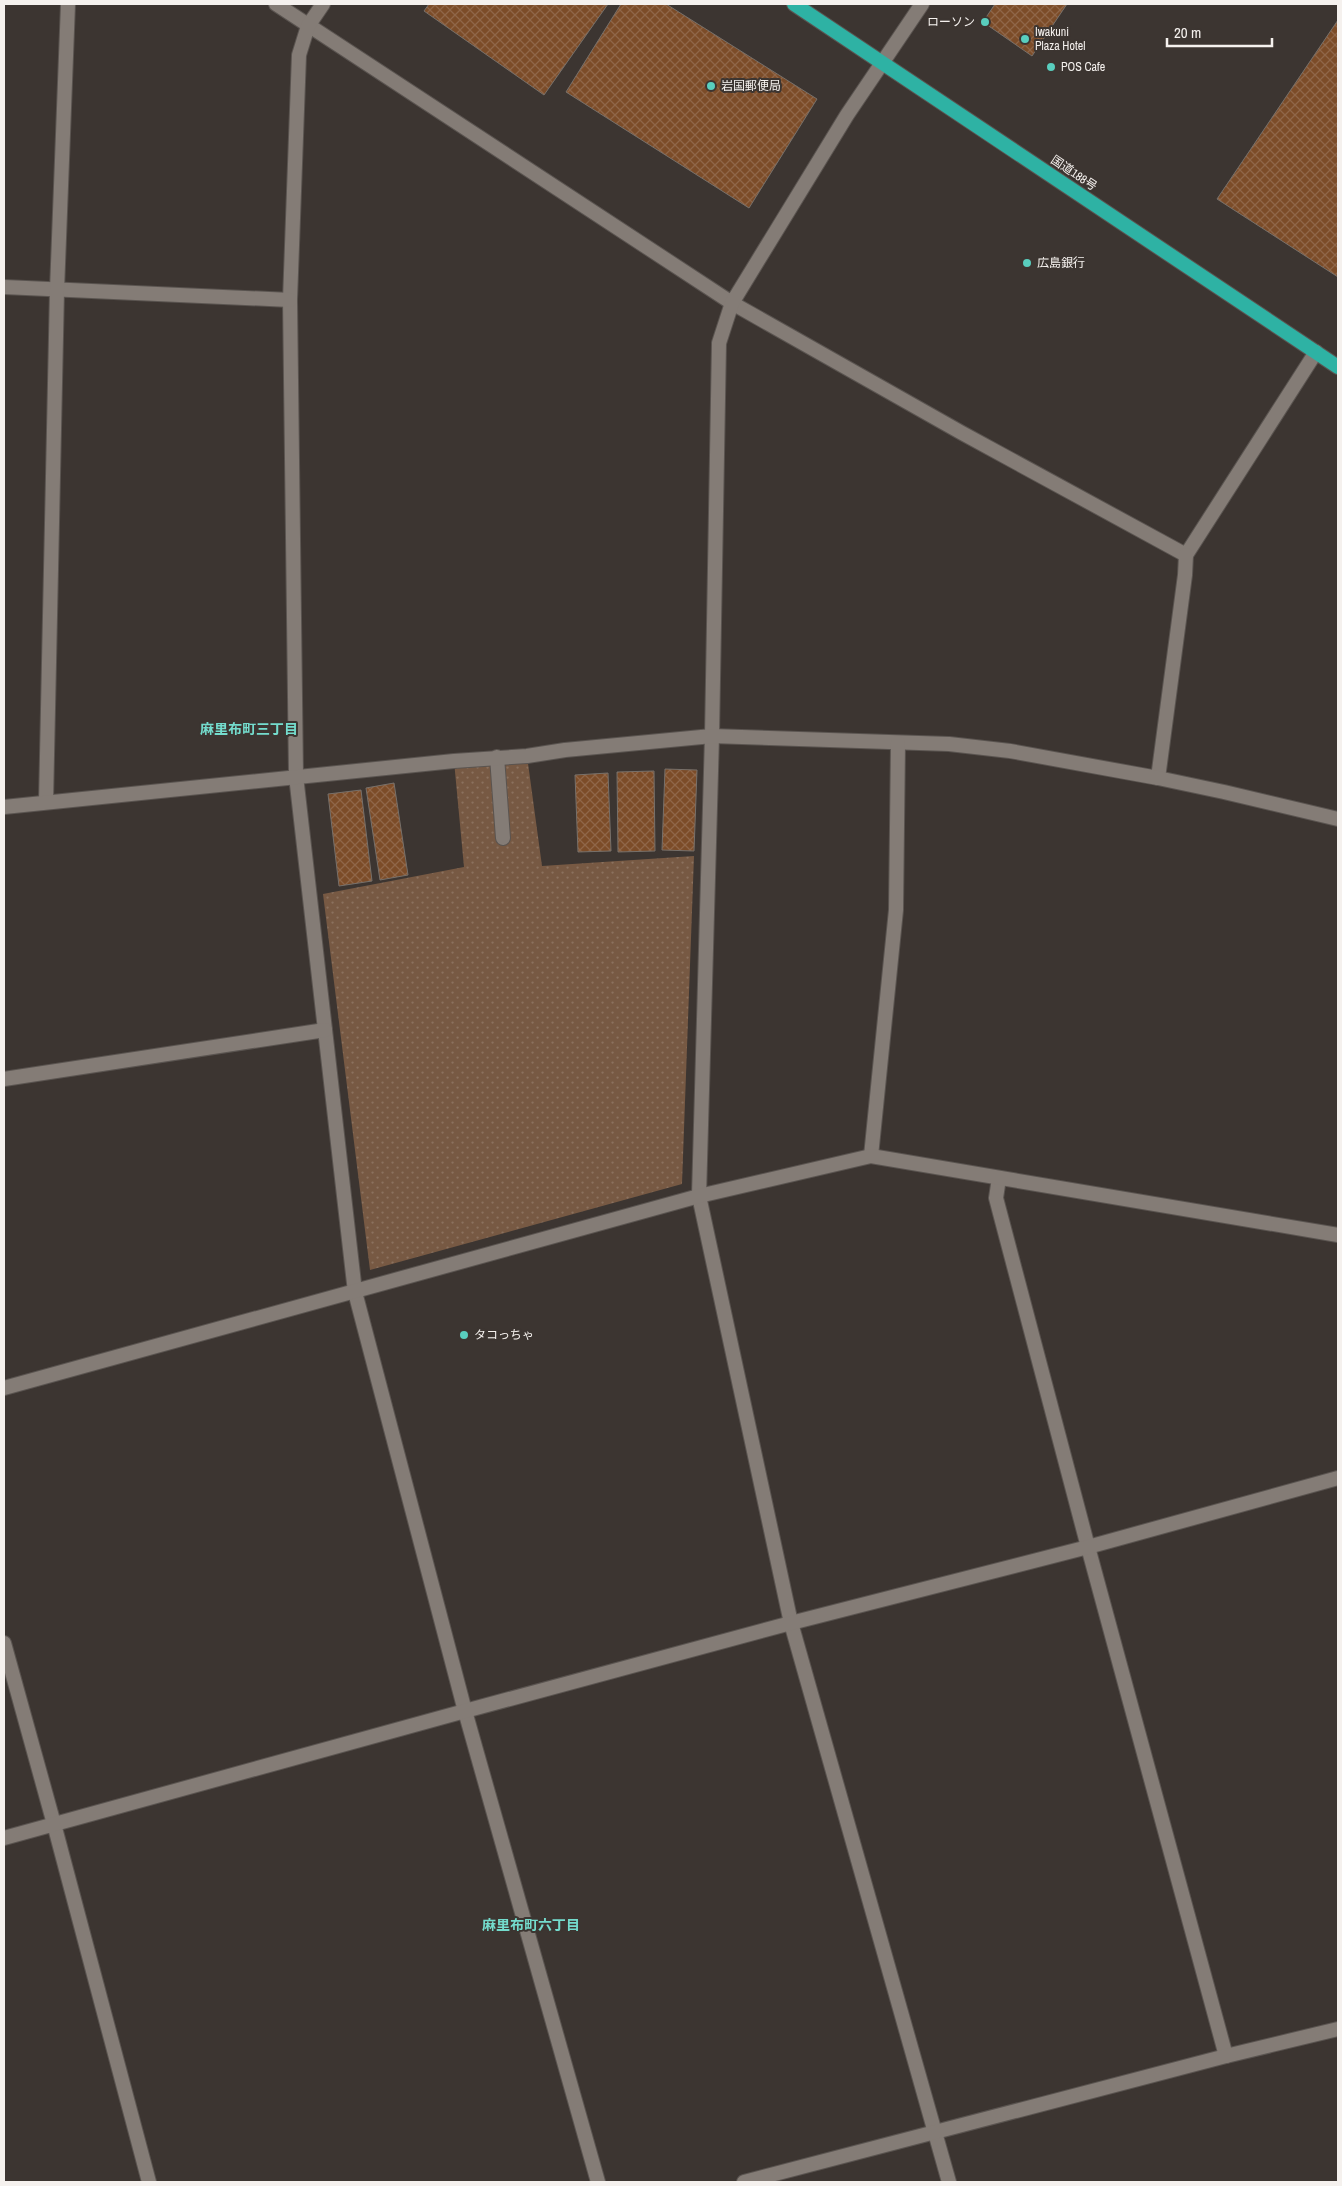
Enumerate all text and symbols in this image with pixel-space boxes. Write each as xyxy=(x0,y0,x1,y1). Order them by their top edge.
place label: ローソン xyxy=(927,14,975,30)
scale bar xyxy=(1167,15,1272,47)
marker: ローソン xyxy=(979,16,991,28)
text: 20 m xyxy=(1174,22,1201,43)
place label: Iwakuni Plaza Hotel xyxy=(1035,24,1085,54)
marker: Iwakuni Plaza Hotel xyxy=(1019,33,1031,45)
place label: POS Cafe xyxy=(1061,59,1105,75)
marker: POS Cafe xyxy=(1045,61,1057,73)
place label: 岩国郵便局 xyxy=(721,78,781,94)
marker: 岩国郵便局 xyxy=(705,80,717,92)
street label: 国道188号 xyxy=(1048,152,1100,194)
place label: 広島銀行 xyxy=(1037,255,1085,271)
marker: 広島銀行 xyxy=(1021,257,1033,269)
district label: 麻里布町三丁目 xyxy=(200,720,298,738)
place label: タコっちゃ xyxy=(474,1327,534,1343)
marker: タコっちゃ xyxy=(458,1329,470,1341)
district label: 麻里布町六丁目 xyxy=(482,1916,580,1934)

